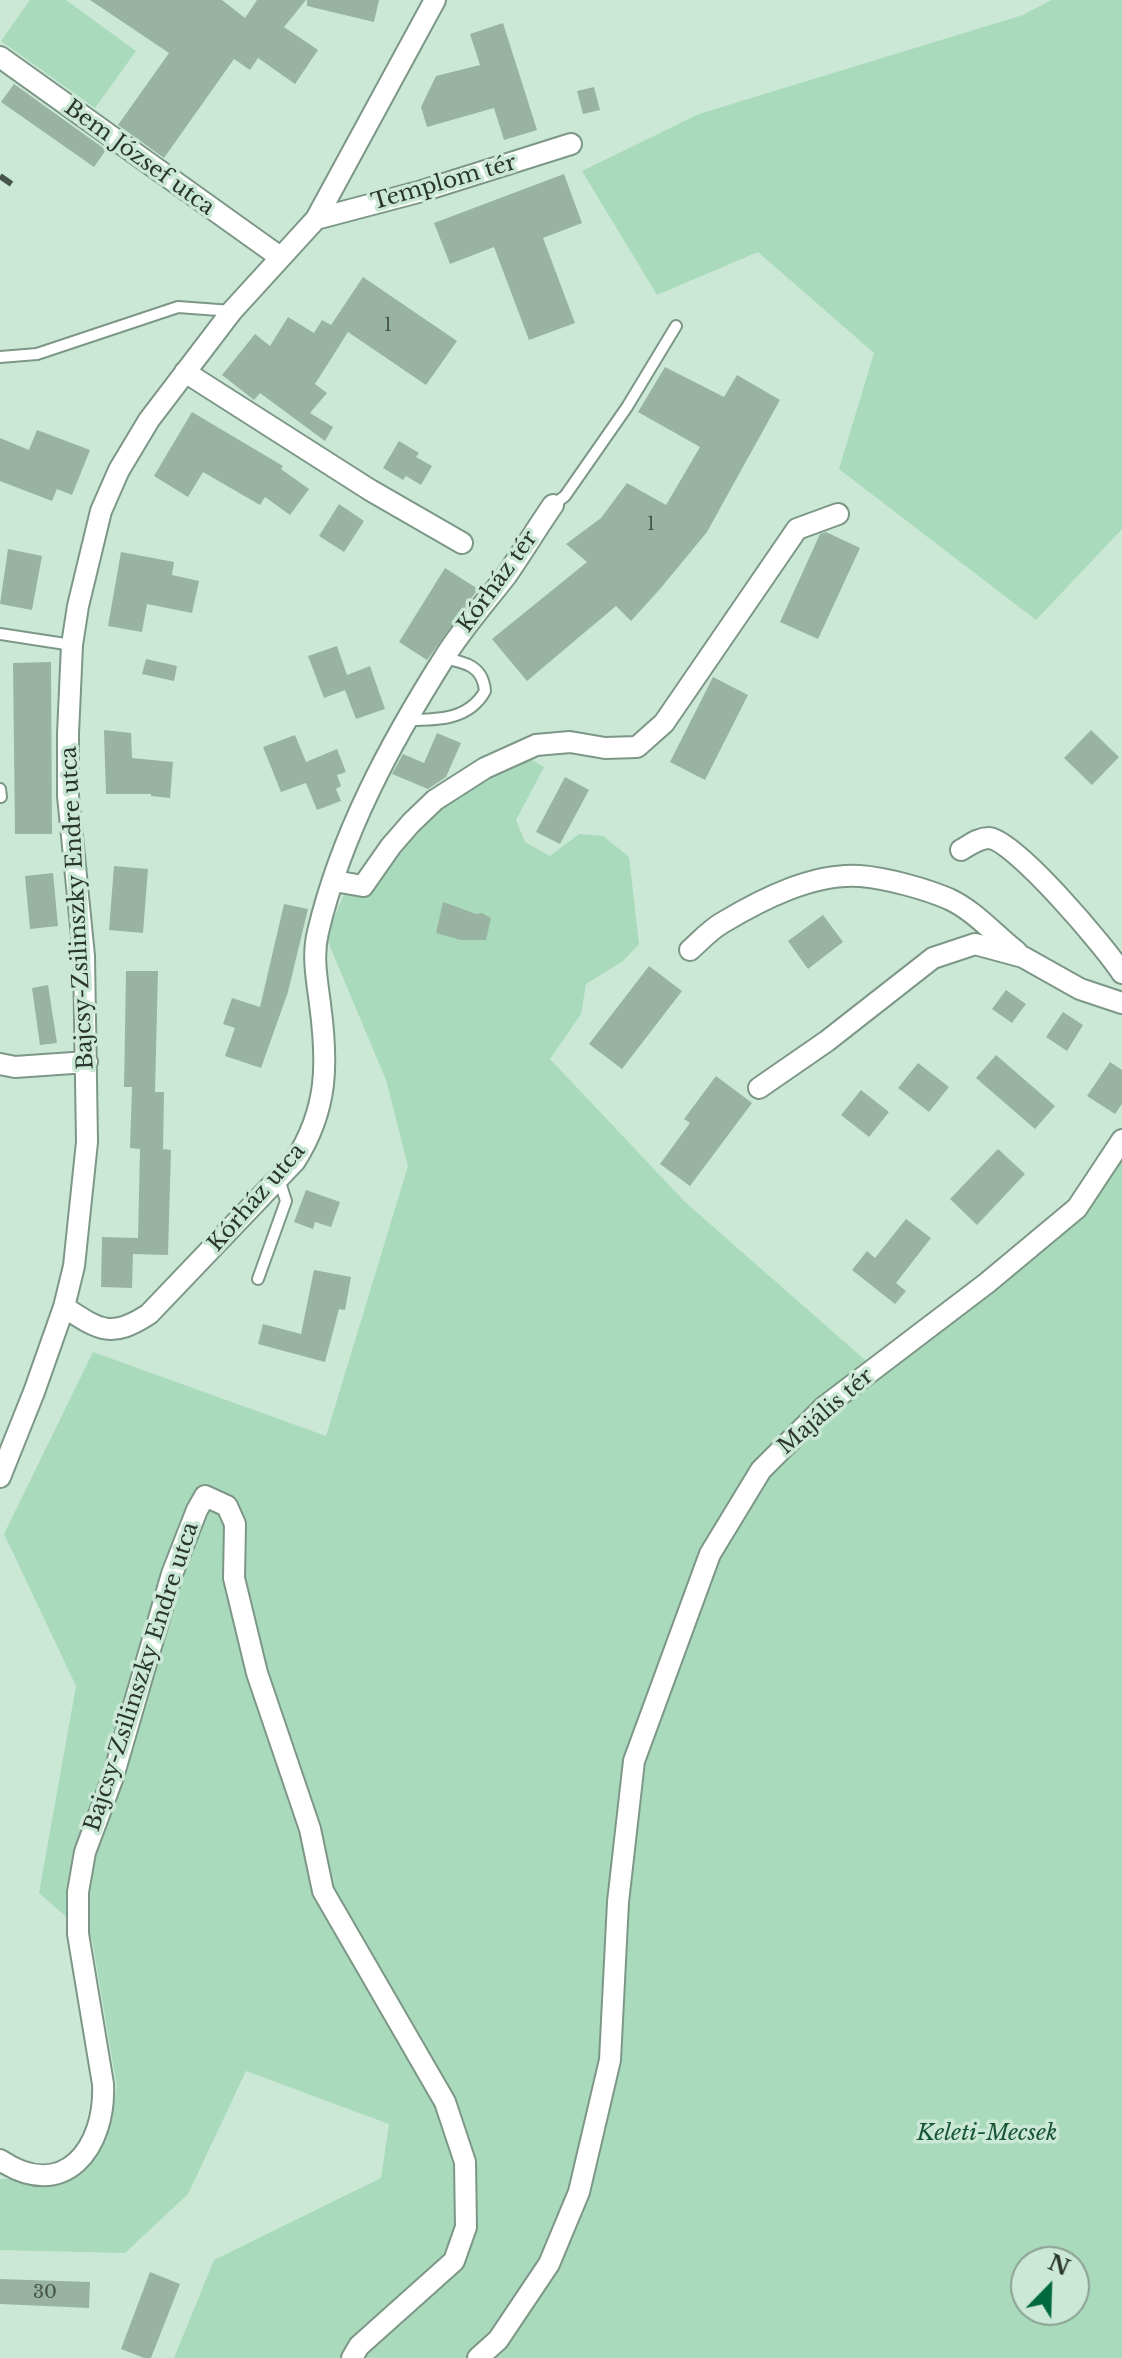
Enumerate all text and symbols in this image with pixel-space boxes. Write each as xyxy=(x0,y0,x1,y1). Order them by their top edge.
street label: Bem József utca xyxy=(59,95,219,221)
street label: Templom tér xyxy=(369,150,519,216)
house number: 1 xyxy=(384,315,392,337)
house number: 1 xyxy=(647,514,655,536)
street label: Kórház tér xyxy=(452,526,544,638)
street label: Bajcsy-Zsilinszky Endre utca xyxy=(56,746,100,1070)
street label: Kórház utca xyxy=(203,1139,311,1257)
street label: Majális tér xyxy=(773,1364,879,1460)
street label: Bajcsy-Zsilinszky Endre utca xyxy=(79,1519,205,1835)
park label: Keleti-Mecsek xyxy=(917,2121,1057,2147)
north arrow xyxy=(1010,2246,1090,2326)
text: N xyxy=(1044,2249,1074,2282)
house number: 30 xyxy=(33,2282,57,2304)

